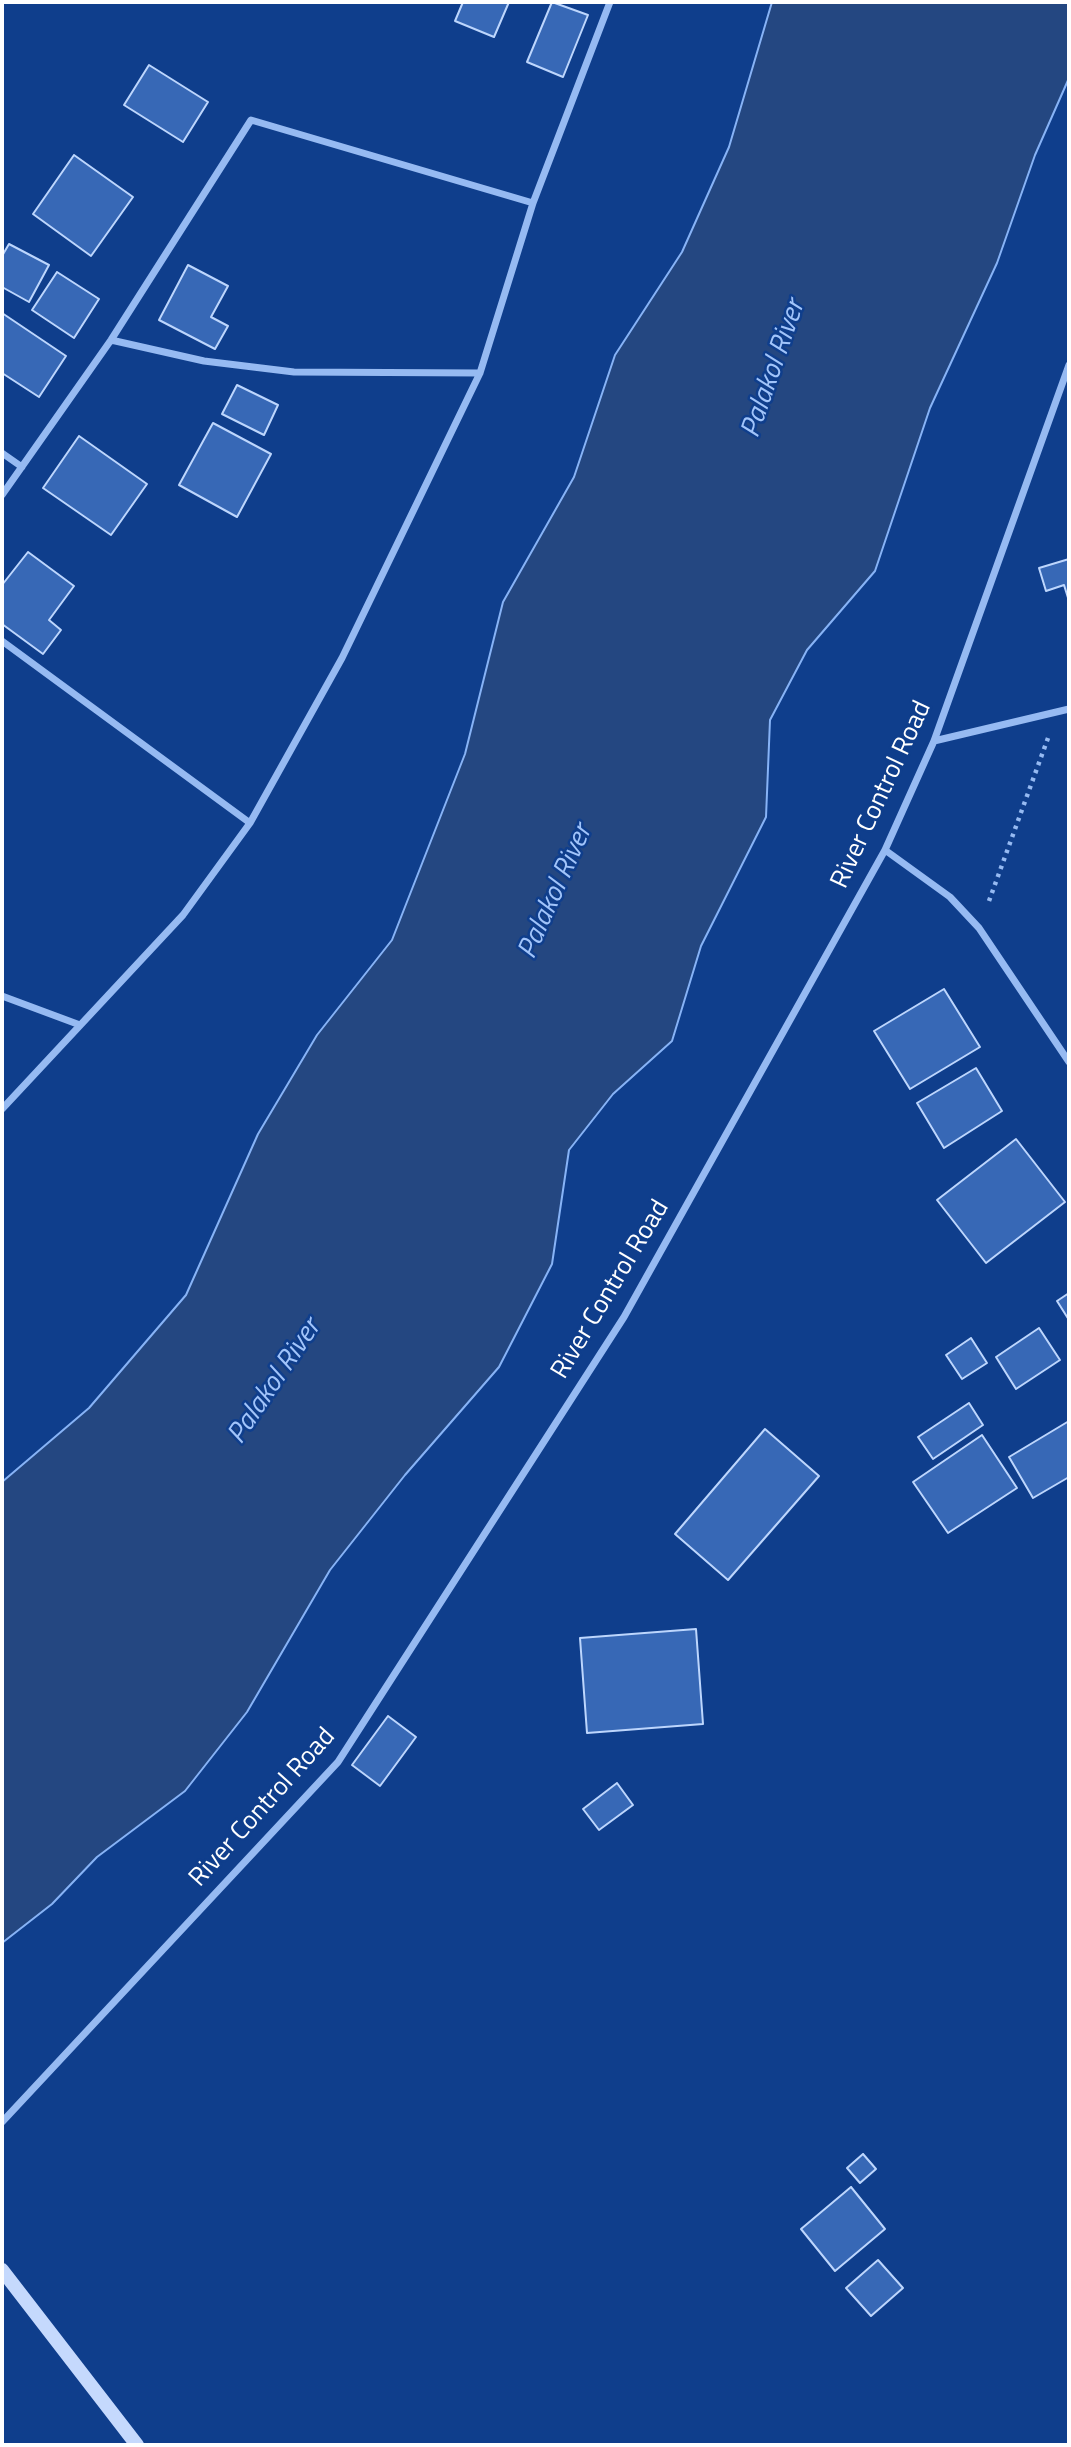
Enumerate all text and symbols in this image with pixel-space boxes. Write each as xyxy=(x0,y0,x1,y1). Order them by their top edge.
water label: Palakol River xyxy=(735,296,813,442)
street label: River Control Road xyxy=(825,696,939,894)
water label: Palakol River xyxy=(512,820,600,964)
street label: River Control Road xyxy=(545,1195,677,1385)
water label: Palakol River xyxy=(221,1313,329,1451)
street label: River Control Road xyxy=(184,1722,342,1894)

